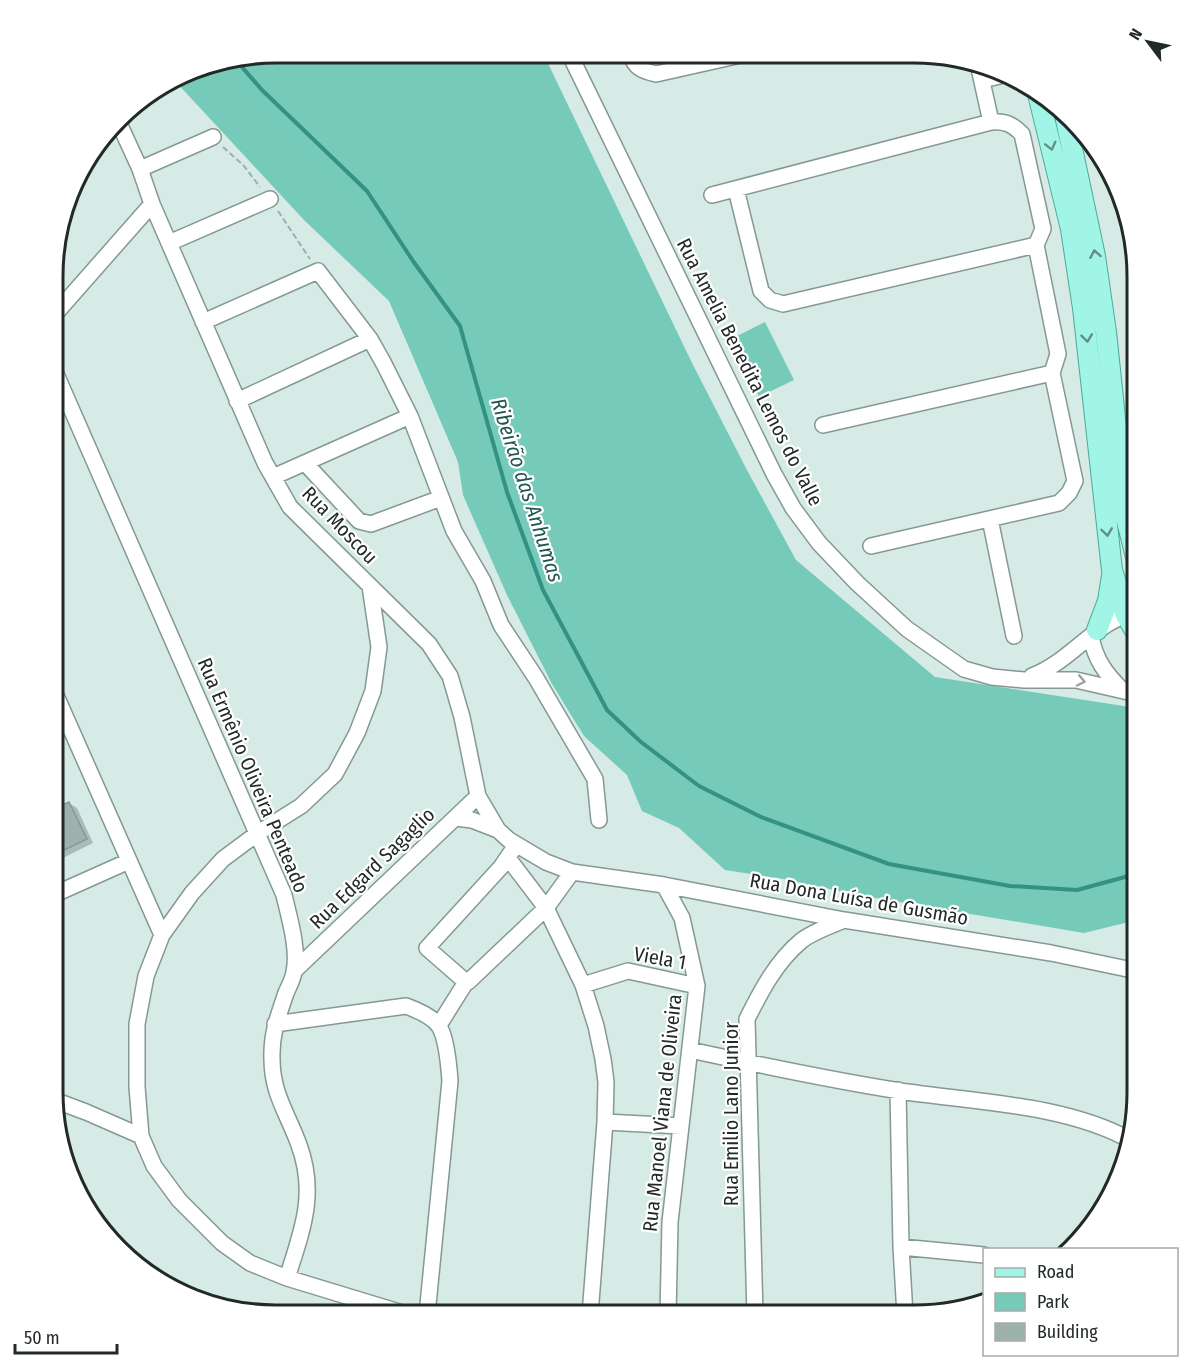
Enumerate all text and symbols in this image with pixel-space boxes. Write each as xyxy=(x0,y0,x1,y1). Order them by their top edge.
north arrow xyxy=(1118,12,1178,72)
text: N xyxy=(1125,25,1146,43)
one-way arrow xyxy=(1043,141,1056,151)
street label: Rua Amelia Benedita Lemos do Valle xyxy=(672,234,828,510)
one-way arrow xyxy=(1089,250,1101,259)
one-way arrow xyxy=(1080,333,1093,342)
water label: Ribeirão das Anhumas xyxy=(485,395,569,585)
street label: Rua Moscou xyxy=(297,481,383,569)
one-way arrow xyxy=(1100,527,1113,536)
street label: Rua Ermênio Oliveira Penteado xyxy=(193,654,313,896)
one-way arrow xyxy=(1076,674,1086,687)
street label: Rua Edgard Sagaglio xyxy=(304,802,440,934)
street label: Rua Dona Luísa de Gusmão xyxy=(748,868,970,930)
street label: Viela 1 xyxy=(632,942,688,974)
street label: Rua Manoel Viana de Oliveira xyxy=(638,993,686,1233)
street label: Rua Emilio Lano Junior xyxy=(719,1022,743,1206)
legend xyxy=(983,1248,1178,1356)
text: Road xyxy=(1037,1261,1074,1283)
text: Park xyxy=(1037,1291,1070,1313)
scale bar xyxy=(15,1317,117,1355)
text: Building xyxy=(1037,1321,1098,1343)
text: 50 m xyxy=(24,1327,60,1349)

